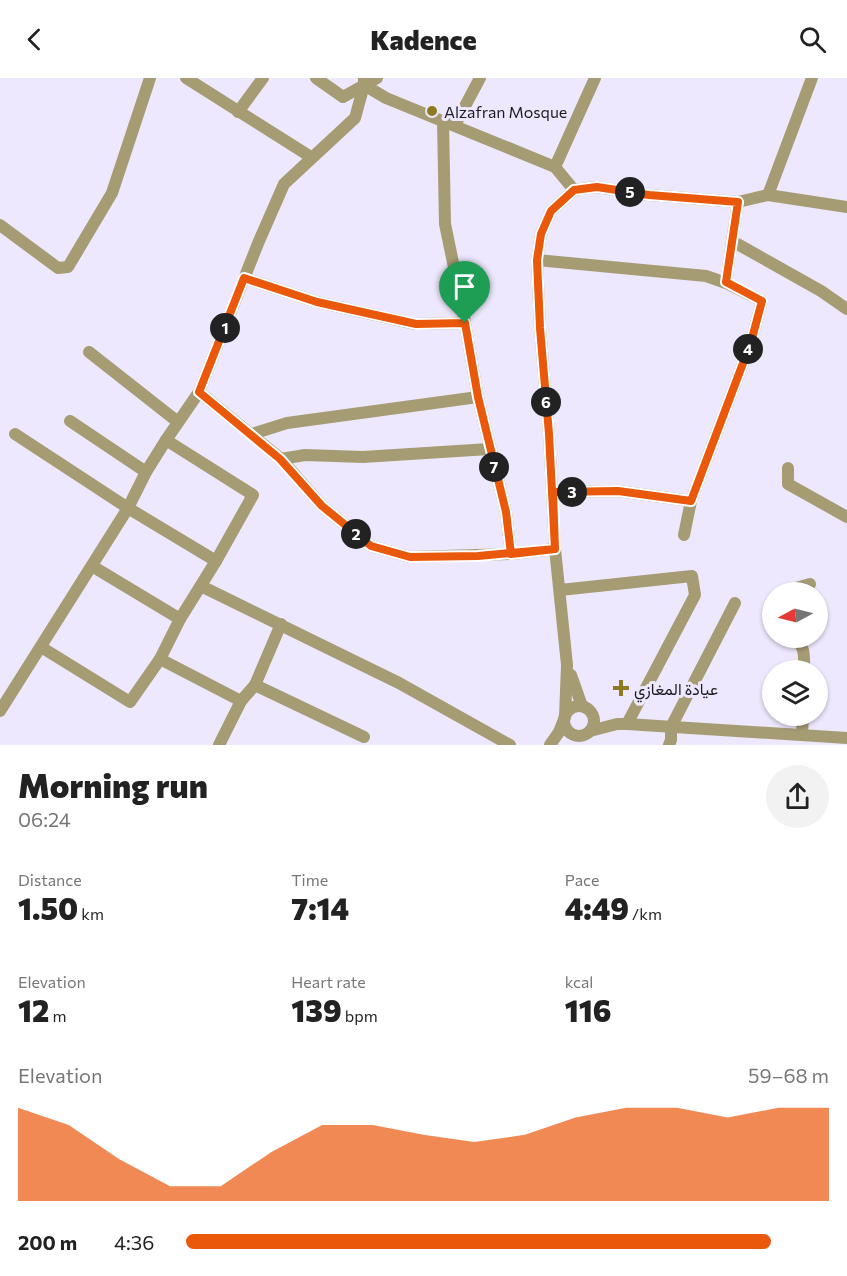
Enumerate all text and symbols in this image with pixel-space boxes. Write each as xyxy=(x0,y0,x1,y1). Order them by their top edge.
icon: back xyxy=(18,23,51,56)
text: Kadence xyxy=(370,23,477,56)
icon: search xyxy=(796,23,829,56)
place label: Alzafran Mosque xyxy=(444,102,567,121)
marker: Alzafran Mosque xyxy=(425,104,439,118)
pin: 5 xyxy=(615,177,645,207)
text: 5 xyxy=(625,182,635,201)
pin xyxy=(439,261,490,323)
icon: arrive xyxy=(448,270,481,303)
pin: 1 xyxy=(210,313,240,343)
text: 1 xyxy=(221,318,229,337)
pin: 4 xyxy=(733,334,763,364)
text: 4 xyxy=(743,339,753,358)
pin: 6 xyxy=(531,387,561,417)
text: 6 xyxy=(541,392,551,411)
pin: 7 xyxy=(479,452,509,482)
text: 7 xyxy=(490,457,498,476)
pin: 3 xyxy=(557,477,587,507)
text: 3 xyxy=(567,482,577,501)
pin: 2 xyxy=(341,519,371,549)
text: 2 xyxy=(351,524,361,543)
north arrow xyxy=(762,582,828,648)
map controls xyxy=(762,582,828,726)
button: layers xyxy=(762,660,828,726)
marker: عيادة المغازي xyxy=(612,679,630,697)
place label: عيادة المغازي xyxy=(634,679,718,703)
text: Morning run xyxy=(18,764,208,805)
button: share xyxy=(766,765,829,828)
text: 06:24 xyxy=(18,807,71,831)
text: Distance xyxy=(18,870,82,889)
text: Time xyxy=(291,870,328,889)
text: Pace xyxy=(565,870,599,889)
text: 1.50 xyxy=(18,889,78,926)
text: 7:14 xyxy=(291,889,349,926)
text: 4:49 xyxy=(565,889,629,926)
text: km xyxy=(78,904,104,923)
text: /km xyxy=(629,904,662,923)
text: Elevation xyxy=(18,972,86,991)
text: Heart rate xyxy=(291,972,366,991)
text: kcal xyxy=(565,972,593,991)
text: 12 xyxy=(18,991,49,1028)
text: 139 xyxy=(291,991,342,1028)
text: 116 xyxy=(565,991,611,1028)
text: m xyxy=(49,1006,66,1025)
text: bpm xyxy=(342,1006,378,1025)
text: Elevation xyxy=(18,1063,103,1087)
text: 59–68 m xyxy=(748,1063,829,1087)
text: 200 m xyxy=(18,1230,77,1254)
text: 4:36 xyxy=(114,1230,154,1254)

